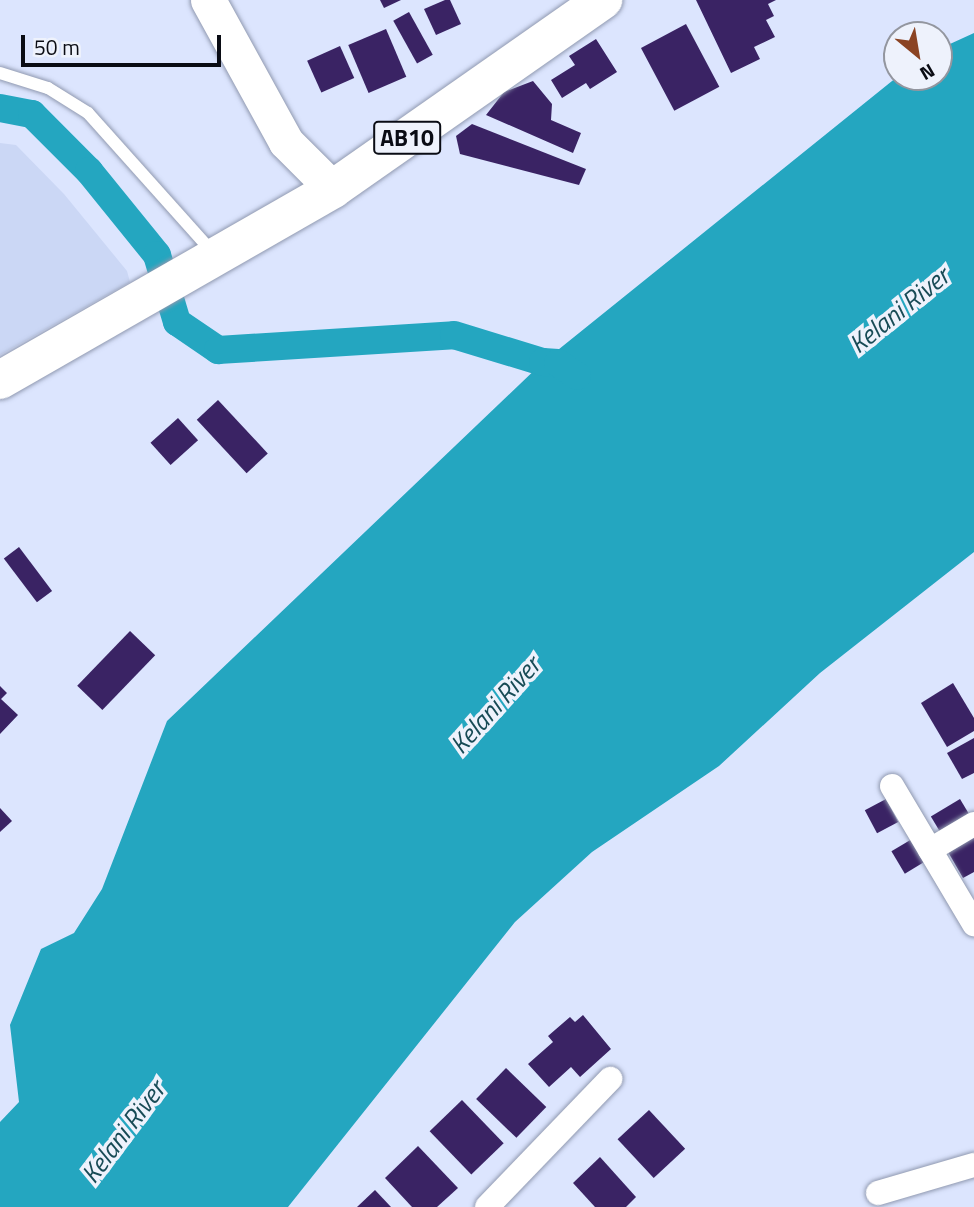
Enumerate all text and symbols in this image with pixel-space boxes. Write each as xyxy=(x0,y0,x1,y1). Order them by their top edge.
scale bar xyxy=(24,21,224,65)
north arrow xyxy=(883,21,953,91)
text: 50 m xyxy=(34,31,80,63)
text: N xyxy=(915,57,941,89)
road number: AB10 xyxy=(372,119,442,158)
water label: Kelani River xyxy=(843,260,955,360)
water label: Kelani River xyxy=(443,650,547,760)
water label: Kelani River xyxy=(75,1075,171,1189)

